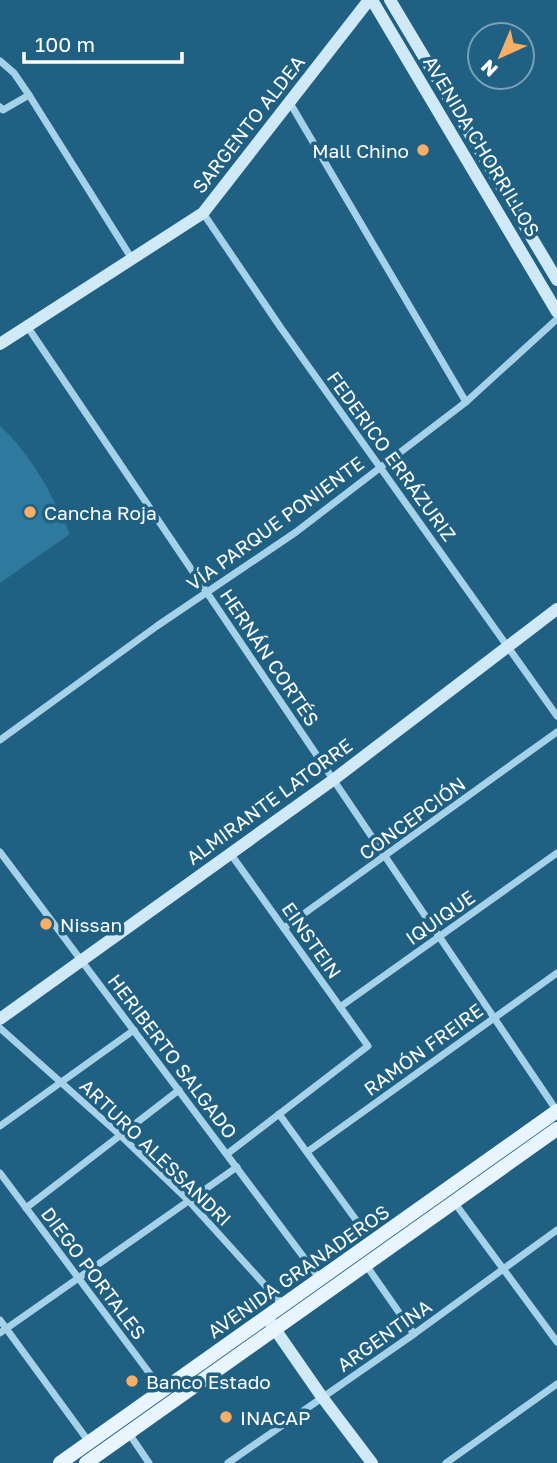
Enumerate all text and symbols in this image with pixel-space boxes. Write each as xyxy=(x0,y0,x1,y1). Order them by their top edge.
scale bar xyxy=(24,21,182,65)
north arrow xyxy=(466,21,536,91)
text: 100 m xyxy=(35,31,95,57)
street label: SARGENTO ALDEA xyxy=(187,50,309,197)
street label: AVENIDA CHORRILLOS xyxy=(419,52,545,240)
place label: Mall Chino xyxy=(312,139,409,162)
marker: Mall Chino xyxy=(415,142,431,158)
street label: FEDERICO ERRÁZURIZ xyxy=(323,367,461,545)
street label: VÍA PARQUE PONIENTE xyxy=(182,451,368,595)
place label: Cancha Roja xyxy=(44,501,157,524)
marker: Cancha Roja xyxy=(22,504,38,520)
street label: HERNÁN CORTÉS xyxy=(216,584,324,730)
street label: ALMIRANTE LATORRE xyxy=(182,733,356,869)
street label: CONCEPCIÓN xyxy=(354,772,470,864)
street label: IQUIQUE xyxy=(401,885,479,949)
street label: EINSTEIN xyxy=(277,897,347,983)
place label: Nissan xyxy=(60,913,122,936)
marker: Nissan xyxy=(38,916,54,932)
street label: HERIBERTO SALGADO xyxy=(104,969,242,1143)
street label: RAMÓN FREIRE xyxy=(359,998,487,1100)
street label: ARTURO ALESSANDRI xyxy=(76,1074,236,1230)
street label: AVENIDA GRANADEROS xyxy=(203,1200,393,1342)
street label: DIEGO PORTALES xyxy=(37,1202,151,1344)
street label: ARGENTINA xyxy=(332,1294,436,1376)
place label: Banco Estado xyxy=(146,1370,271,1393)
marker: Banco Estado xyxy=(124,1373,140,1389)
place label: INACAP xyxy=(240,1406,310,1429)
marker: INACAP xyxy=(218,1409,234,1425)

